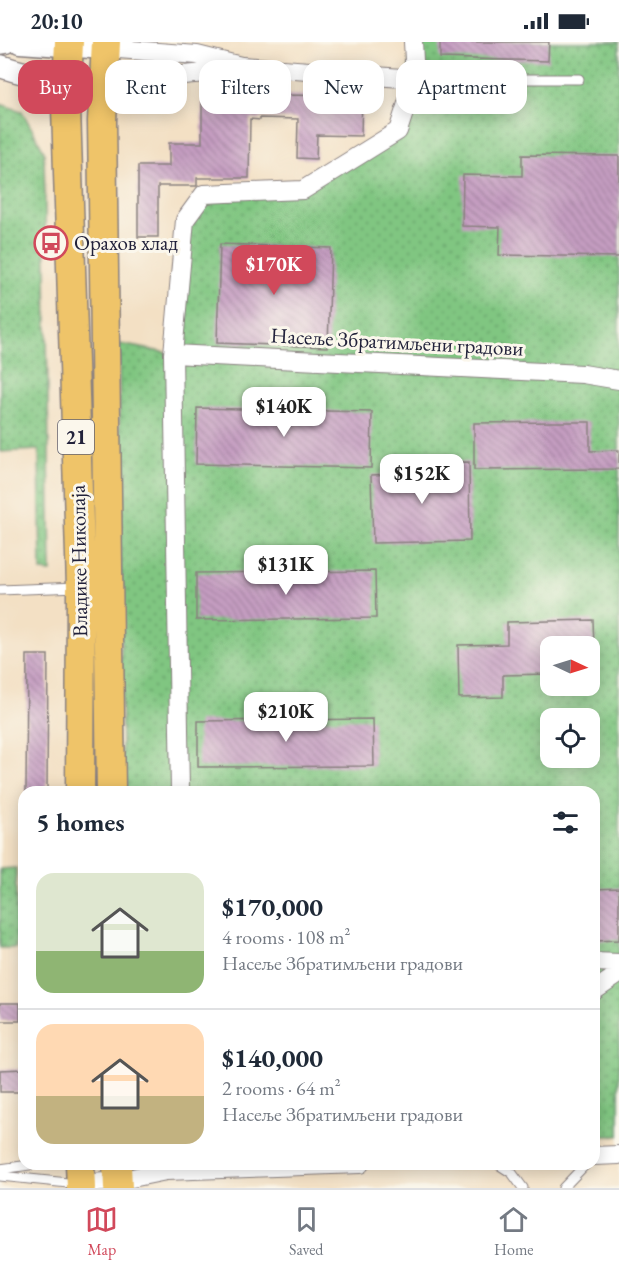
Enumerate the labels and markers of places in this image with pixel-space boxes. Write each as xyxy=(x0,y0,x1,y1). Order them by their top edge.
bus stop icon: Орахов хлад xyxy=(33,225,69,261)
place label: Орахов хлад xyxy=(74,229,178,256)
pin: $170K xyxy=(232,245,316,296)
pin: $140K xyxy=(242,387,326,438)
pin: $152K xyxy=(380,454,464,505)
pin: $131K xyxy=(244,545,328,596)
pin: $210K xyxy=(244,692,328,743)

